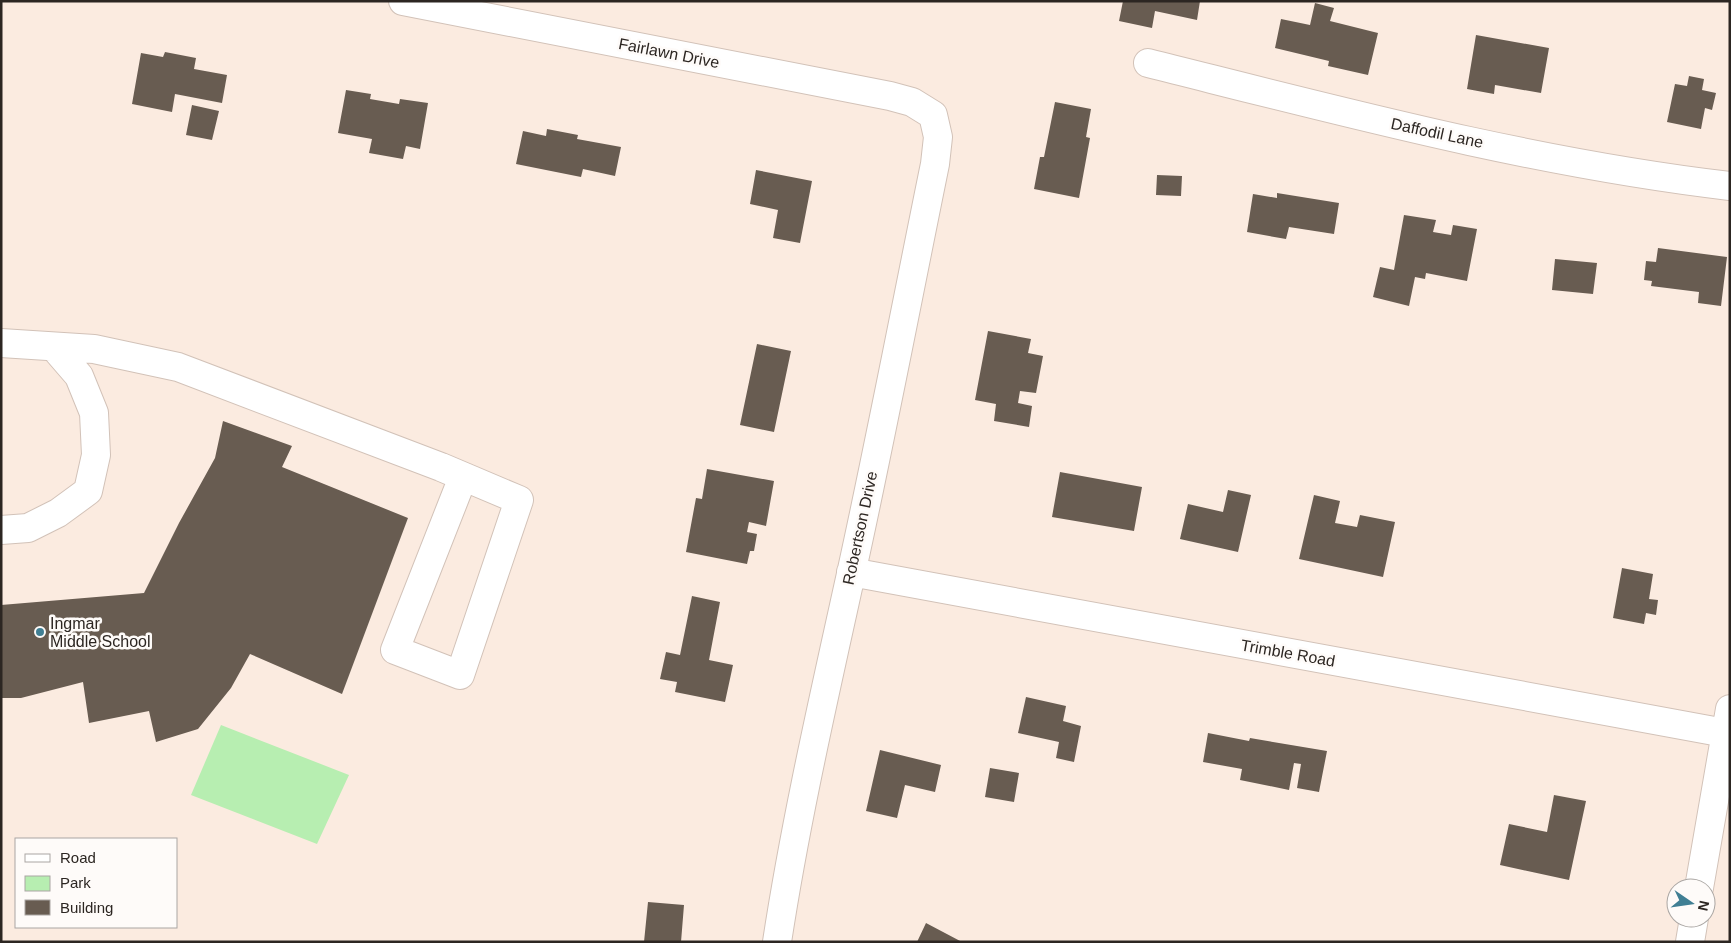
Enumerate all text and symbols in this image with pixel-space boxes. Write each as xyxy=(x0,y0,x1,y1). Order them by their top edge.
street label: Fairlawn Drive xyxy=(617,35,721,71)
street label: Daffodil Lane xyxy=(1389,115,1485,151)
street label: Robertson Drive xyxy=(840,470,880,586)
place label: Ingmar Middle School xyxy=(50,615,151,650)
marker: Ingmar Middle School xyxy=(34,626,46,638)
street label: Trimble Road xyxy=(1240,636,1336,670)
legend xyxy=(15,838,178,928)
text: Road xyxy=(60,849,96,866)
text: Park xyxy=(60,874,91,891)
north arrow xyxy=(1666,878,1716,928)
text: Building xyxy=(60,899,113,916)
text: N xyxy=(1695,899,1713,913)

